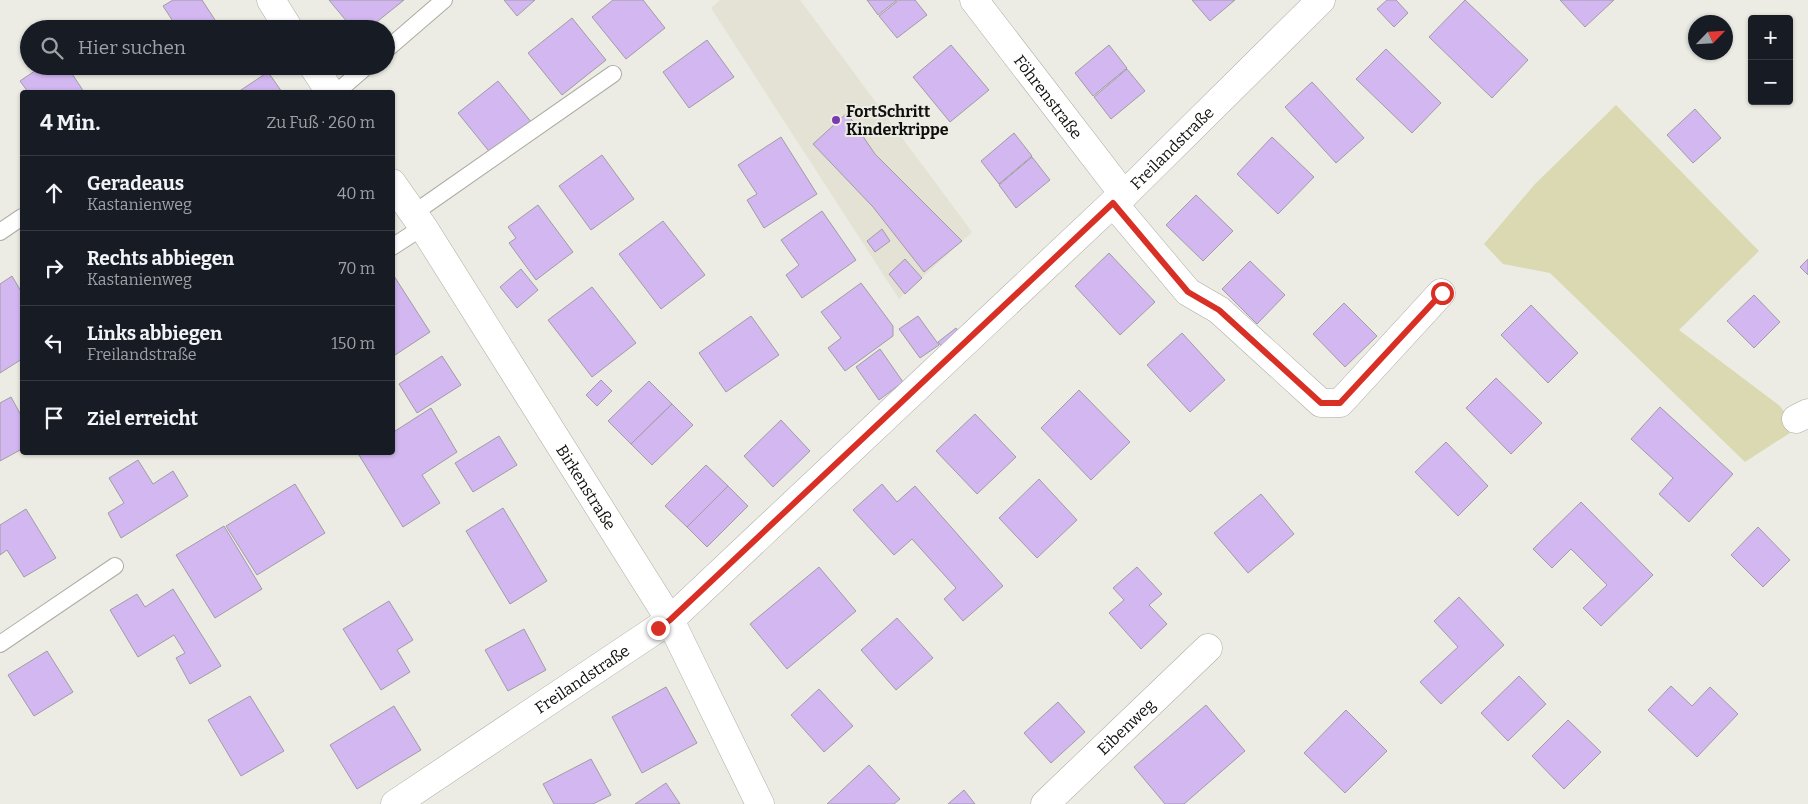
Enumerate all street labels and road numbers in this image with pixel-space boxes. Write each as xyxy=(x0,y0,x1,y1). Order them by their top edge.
street label: Föhrenstraße xyxy=(1010,51,1086,143)
street label: Freilandstraße xyxy=(1126,103,1218,193)
street label: Birkenstraße xyxy=(552,441,620,533)
street label: Freilandstraße xyxy=(531,641,633,718)
street label: Eibenweg xyxy=(1093,695,1159,759)

